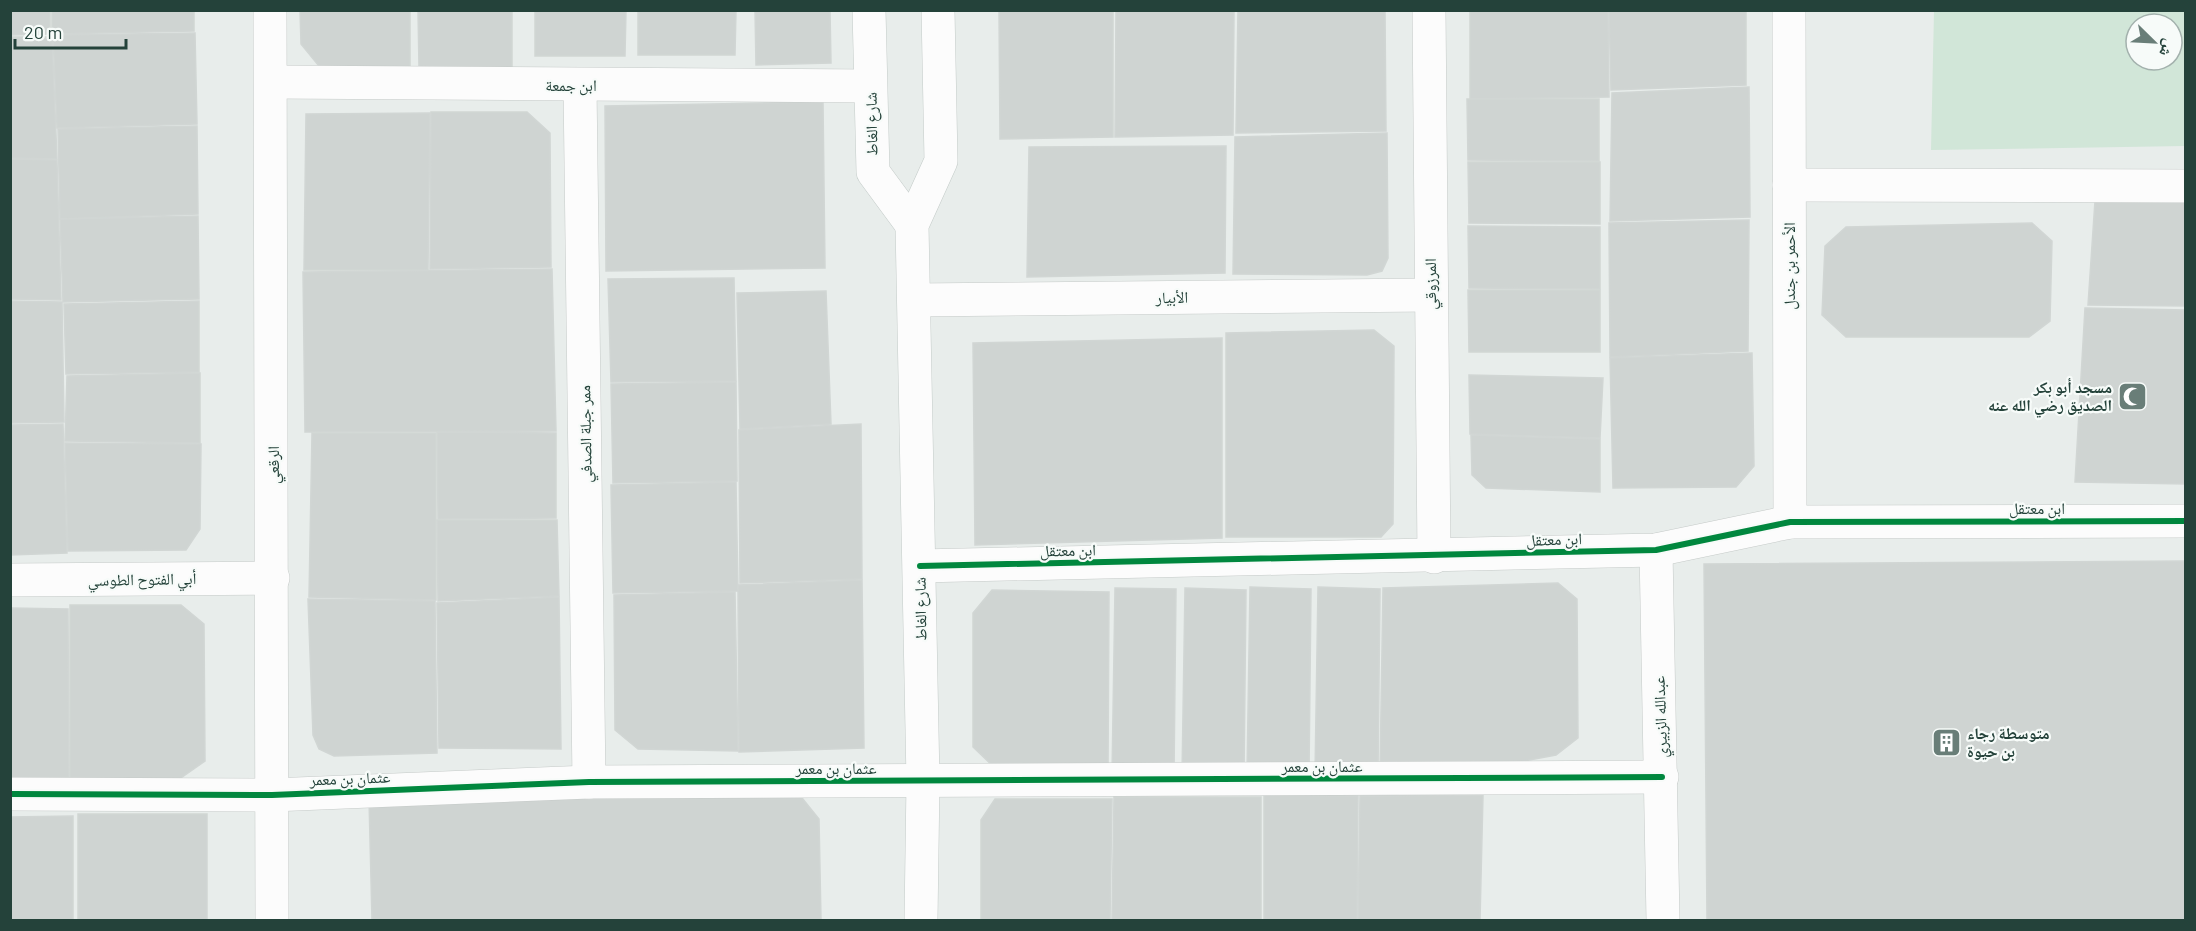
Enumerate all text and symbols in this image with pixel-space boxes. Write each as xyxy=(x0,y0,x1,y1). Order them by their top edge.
scale bar xyxy=(15,12,126,50)
north arrow xyxy=(2124,12,2184,72)
text: 20 m xyxy=(24,21,62,43)
text: ش xyxy=(2155,36,2180,60)
street label: ابن جمعة xyxy=(545,75,597,96)
street label: شارع الغاط xyxy=(860,92,883,156)
street label: الأحمر بن جندل xyxy=(1779,222,1800,310)
street label: المرزوقي xyxy=(1420,258,1443,310)
street label: الأبيار xyxy=(1155,287,1188,307)
place label: مسجد أبو بكر الصديق رضي الله عنه xyxy=(1988,377,2112,418)
mosque icon: مسجد أبو بكر الصديق رضي الله عنه xyxy=(2117,380,2149,412)
street label: ممر جبلة الصدفي xyxy=(574,385,599,483)
street label: الرقعي xyxy=(263,446,286,484)
street label: ابن معتقل xyxy=(2009,498,2065,519)
street label: ابن معتقل xyxy=(1526,528,1582,551)
street label: ابن معتقل xyxy=(1040,540,1096,561)
street label: أبي الفتوح الطوسي xyxy=(87,568,197,593)
street label: شارع الغاط xyxy=(909,577,932,641)
street label: عبدالله الزبيري xyxy=(1649,676,1674,758)
place label: متوسطة رجاء بن حيوة xyxy=(1967,723,2050,761)
building icon: متوسطة رجاء بن حيوة xyxy=(1930,726,1962,758)
street label: عثمان بن معمر xyxy=(1280,756,1363,777)
street label: عثمان بن معمر xyxy=(794,758,877,779)
street label: عثمان بن معمر xyxy=(308,767,391,790)

